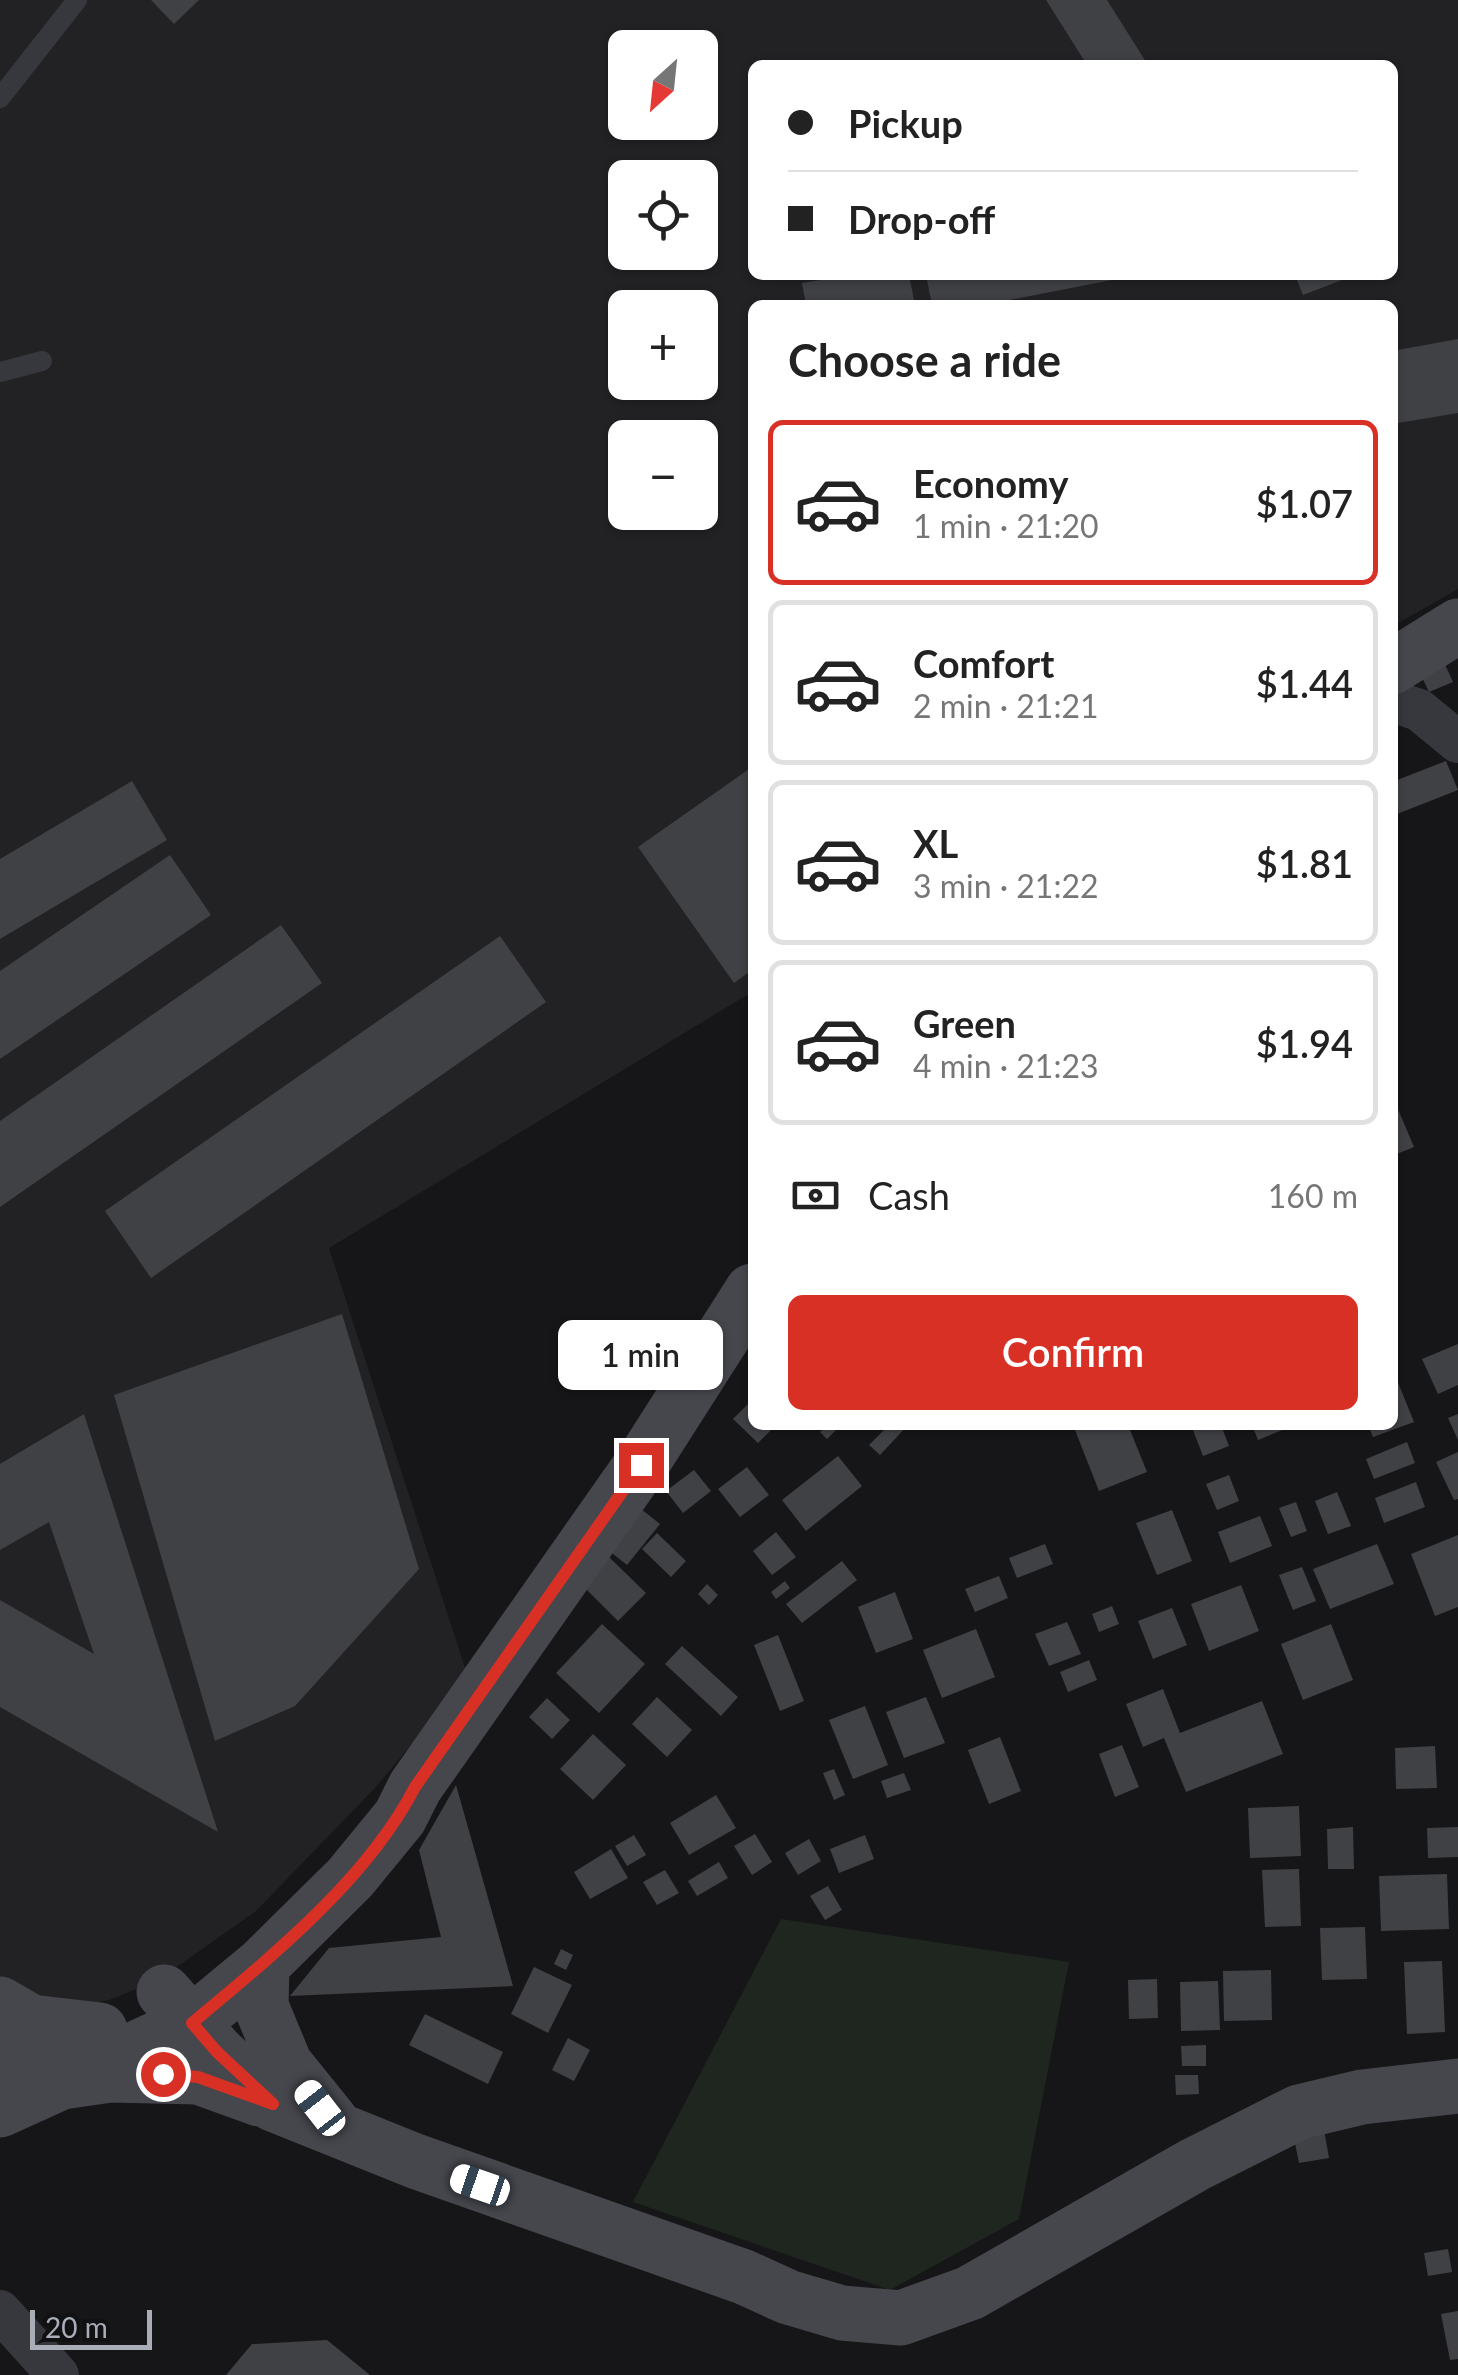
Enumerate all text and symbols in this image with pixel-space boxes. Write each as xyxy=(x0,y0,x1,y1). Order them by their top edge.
north arrow xyxy=(608,30,718,140)
map controls xyxy=(608,30,718,530)
text: Pickup xyxy=(848,100,963,146)
button: locate xyxy=(608,160,718,270)
text: Drop-off xyxy=(848,196,995,242)
button: + xyxy=(608,290,718,400)
text: Choose a ride xyxy=(788,333,1061,387)
button: − xyxy=(608,420,718,530)
icon: car xyxy=(793,458,883,548)
text: Economy xyxy=(913,460,1068,506)
text: $1.07 xyxy=(1256,480,1353,526)
text: 1 min · 21:20 xyxy=(913,506,1099,545)
icon: car xyxy=(793,638,883,728)
text: Comfort xyxy=(913,640,1054,686)
text: $1.44 xyxy=(1256,660,1353,706)
text: 2 min · 21:21 xyxy=(913,686,1099,725)
icon: car xyxy=(793,818,883,908)
text: XL xyxy=(913,820,958,866)
text: $1.81 xyxy=(1256,840,1353,886)
text: 3 min · 21:22 xyxy=(913,866,1099,905)
icon: car xyxy=(793,998,883,1088)
text: Green xyxy=(913,1000,1016,1046)
text: $1.94 xyxy=(1256,1020,1353,1066)
text: 4 min · 21:23 xyxy=(913,1046,1099,1085)
icon: cash xyxy=(788,1168,843,1223)
text: Cash xyxy=(868,1172,950,1218)
text: 160 m xyxy=(1268,1176,1358,1215)
button: Confirm xyxy=(788,1295,1358,1410)
callout: 1 min xyxy=(558,1320,724,1390)
text: 1 min xyxy=(601,1335,680,1374)
route end xyxy=(619,1443,664,1488)
route start xyxy=(141,2052,186,2097)
car xyxy=(290,2075,350,2141)
car xyxy=(447,2161,513,2209)
scale bar xyxy=(30,2305,152,2350)
text: 20 m xyxy=(45,2310,108,2344)

